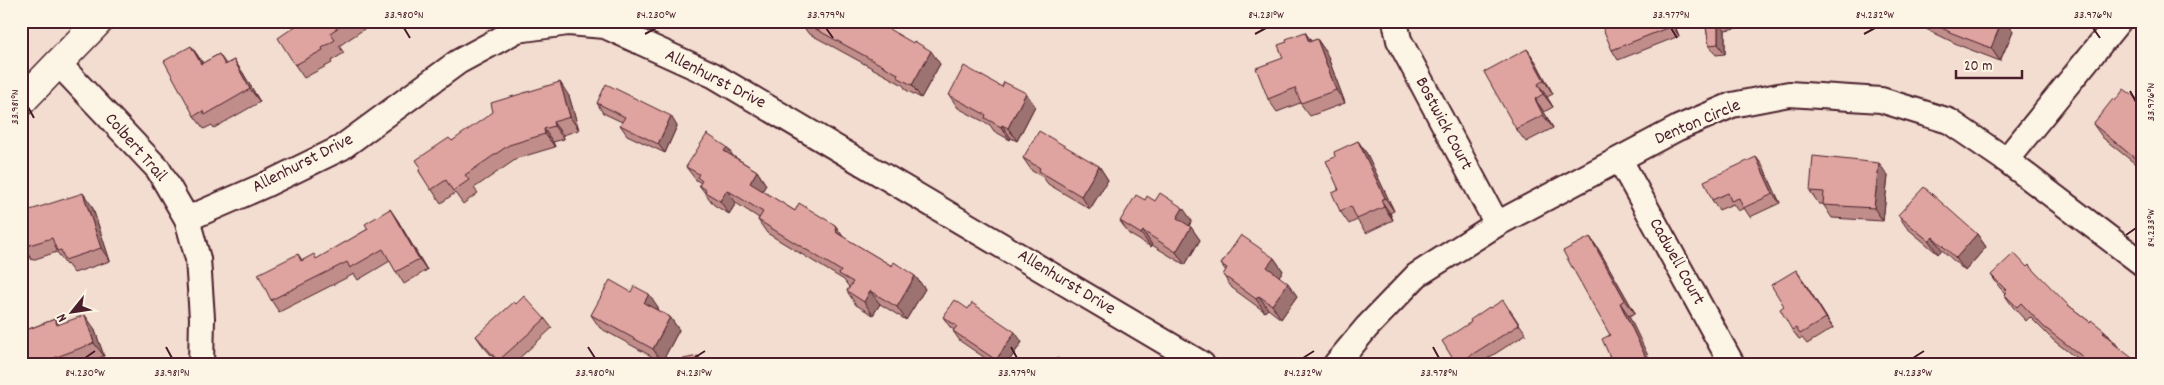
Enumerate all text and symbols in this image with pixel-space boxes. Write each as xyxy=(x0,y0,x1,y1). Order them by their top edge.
text: 33.980°N xyxy=(384,7,424,24)
text: 84.230°W xyxy=(636,7,676,24)
text: 33.979°N xyxy=(807,7,845,24)
text: 84.231°W xyxy=(1248,7,1284,24)
text: 33.977°N xyxy=(1652,7,1690,24)
text: 84.232°W xyxy=(1856,7,1894,24)
text: 33.976°N xyxy=(2074,7,2112,24)
street label: Allenhurst Drive xyxy=(660,44,770,116)
scale bar xyxy=(1956,48,2023,80)
text: 20 m xyxy=(1964,56,1992,78)
street label: Bostwick Court xyxy=(1408,73,1478,175)
text: 33.976°N xyxy=(2143,83,2160,121)
text: 33.981°N xyxy=(7,89,24,125)
street label: Denton Circle xyxy=(1651,94,1745,152)
street label: Colbert Trail xyxy=(98,108,173,189)
street label: Allenhurst Drive xyxy=(248,128,358,200)
text: 84.233°W xyxy=(2143,209,2160,247)
street label: Cadwell Court xyxy=(1642,214,1710,310)
street label: Allenhurst Drive xyxy=(1012,244,1120,322)
north arrow xyxy=(48,288,98,338)
text: N xyxy=(52,309,73,325)
text: 84.230°W xyxy=(65,365,105,382)
text: 33.981°N xyxy=(154,365,190,382)
text: 33.980°N xyxy=(575,365,615,382)
text: 84.231°W xyxy=(676,365,712,382)
text: 33.979°N xyxy=(998,365,1036,382)
text: 84.232°W xyxy=(1284,365,1322,382)
text: 33.978°N xyxy=(1420,365,1458,382)
text: 84.233°W xyxy=(1894,365,1932,382)

